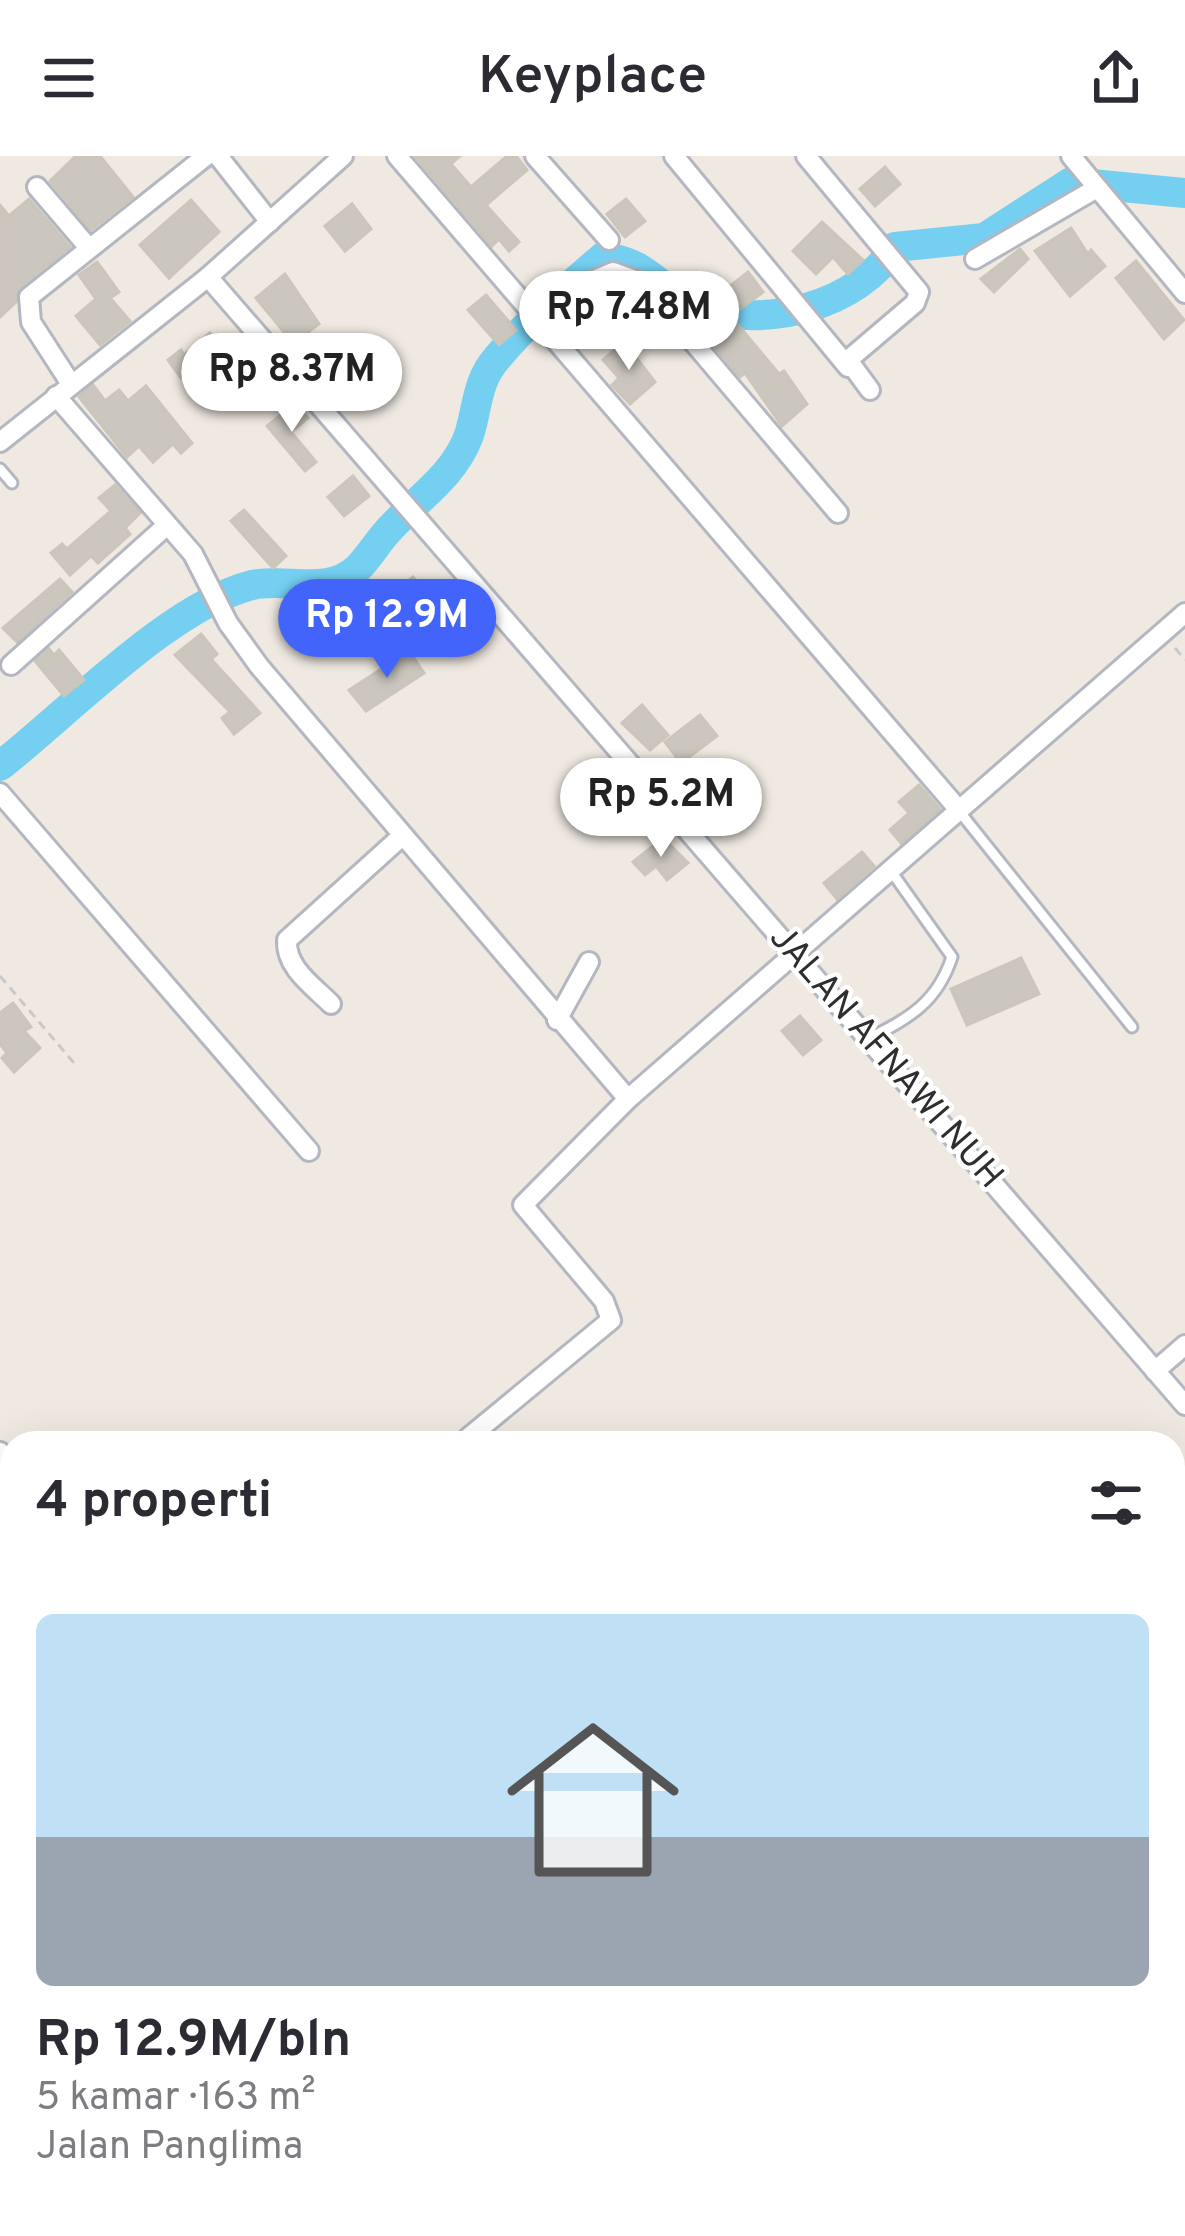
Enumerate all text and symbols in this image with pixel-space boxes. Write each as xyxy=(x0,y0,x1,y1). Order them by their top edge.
text: Keyplace xyxy=(478,44,707,113)
icon: menu xyxy=(36,45,102,111)
icon: share xyxy=(1083,45,1149,111)
pin: Rp 7.48M xyxy=(505,271,753,373)
text: Rp 7.48M xyxy=(546,285,712,334)
pin: Rp 8.37M xyxy=(168,333,416,435)
text: Rp 8.37M xyxy=(208,347,376,396)
pin: Rp 12.9M xyxy=(263,579,511,681)
text: Rp 12.9M xyxy=(305,593,469,642)
pin: Rp 5.2M xyxy=(550,758,772,860)
text: Rp 5.2M xyxy=(587,772,735,821)
street label: JALAN AFNAWI NUH xyxy=(758,917,1012,1199)
icon: filters xyxy=(1083,1470,1149,1536)
text: 4 properti xyxy=(36,1471,272,1536)
icon: home xyxy=(485,1692,701,1908)
text: Rp 12.9M/bln xyxy=(36,2010,351,2075)
text: 5 kamar · 163 m² xyxy=(36,2075,316,2124)
text: Jalan Panglima xyxy=(36,2124,303,2173)

